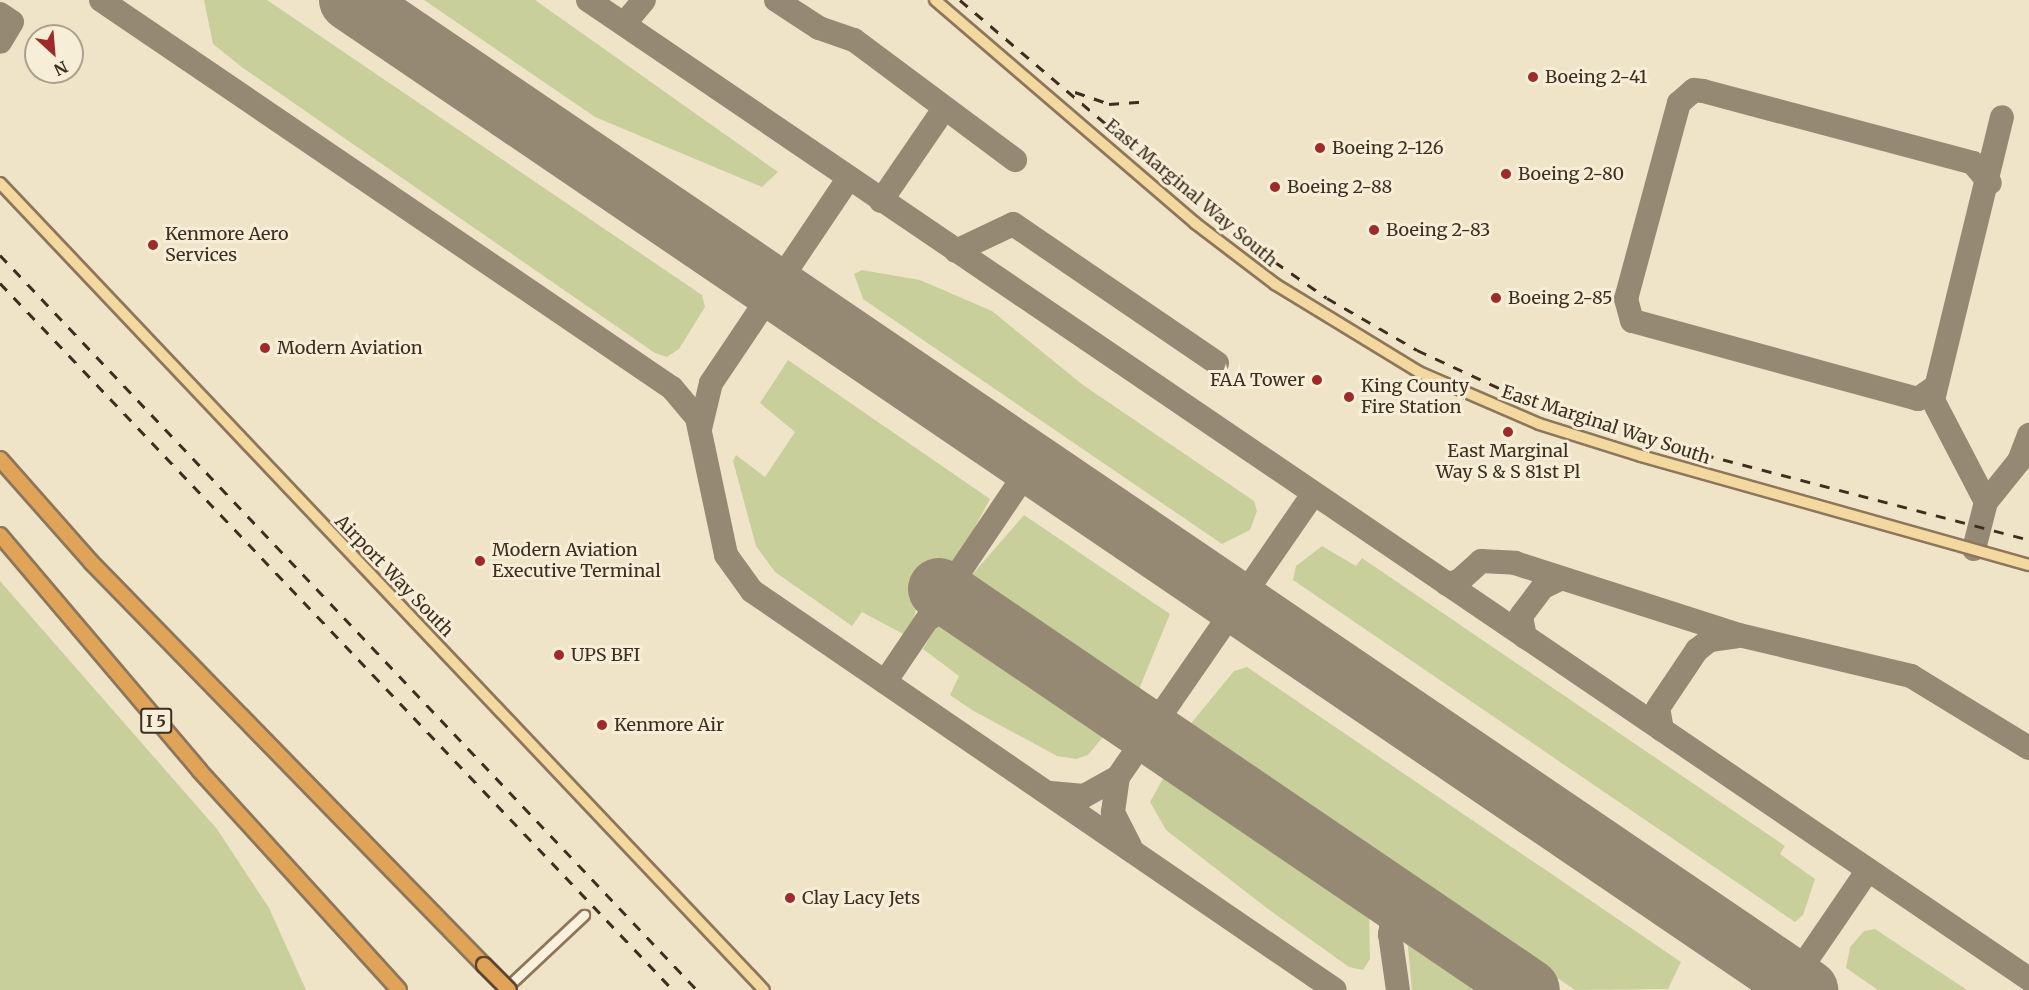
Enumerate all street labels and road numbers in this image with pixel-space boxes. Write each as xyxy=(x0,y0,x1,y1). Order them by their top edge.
street label: East Marginal Way South xyxy=(1101,115,1281,271)
street label: East Marginal Way South xyxy=(1499,381,1713,469)
street label: Airport Way South xyxy=(330,511,458,641)
road number: I 5 xyxy=(140,708,172,734)

